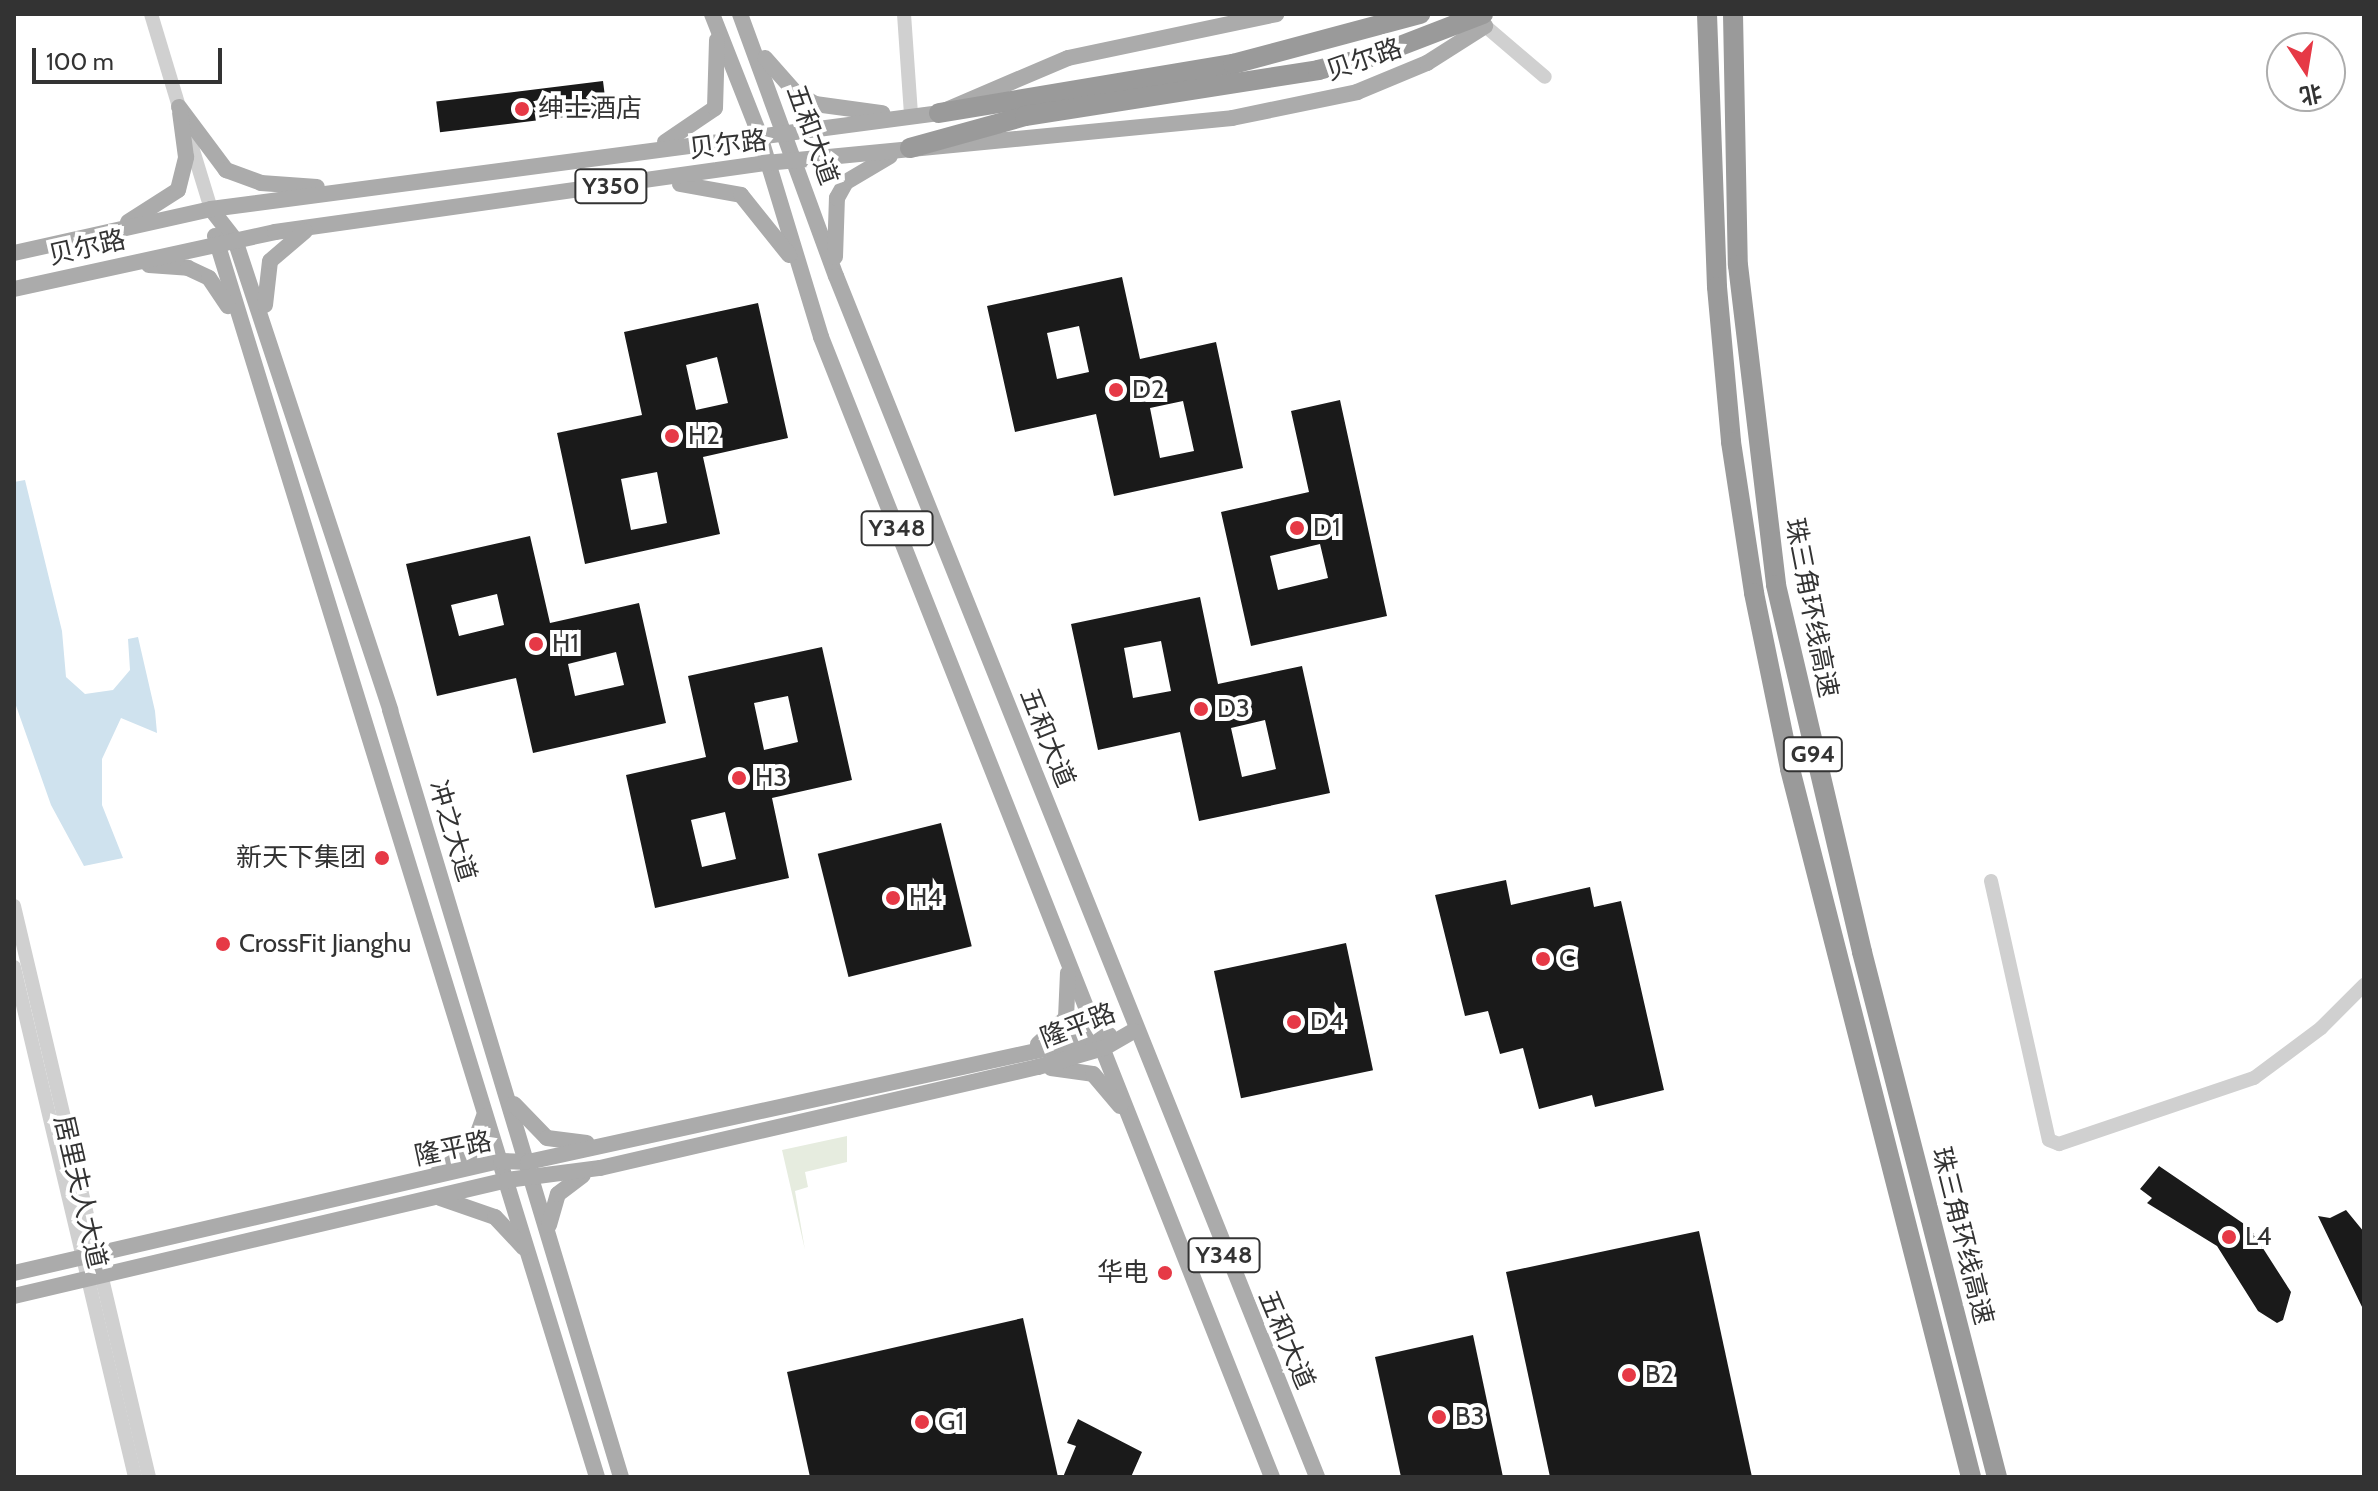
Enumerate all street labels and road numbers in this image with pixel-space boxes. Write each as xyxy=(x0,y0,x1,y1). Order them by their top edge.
street label: 贝尔路 xyxy=(1322,33,1406,87)
street label: 五和大道 xyxy=(780,81,844,189)
street label: 贝尔路 xyxy=(687,125,769,165)
road number: Y350 xyxy=(573,166,649,206)
street label: 贝尔路 xyxy=(45,224,129,272)
road number: Y348 xyxy=(859,508,935,548)
street label: 珠三角环线高速 xyxy=(1778,516,1844,700)
street label: 五和大道 xyxy=(1013,684,1081,792)
road number: G94 xyxy=(1781,734,1845,774)
street label: 冲之大道 xyxy=(422,777,482,885)
street label: 隆平路 xyxy=(1036,997,1120,1055)
street label: 居里夫人大道 xyxy=(47,1112,113,1272)
street label: 隆平路 xyxy=(412,1126,494,1172)
street label: 珠三角环线高速 xyxy=(1925,1144,1999,1328)
road number: Y348 xyxy=(1186,1235,1262,1275)
street label: 五和大道 xyxy=(1251,1286,1321,1394)

